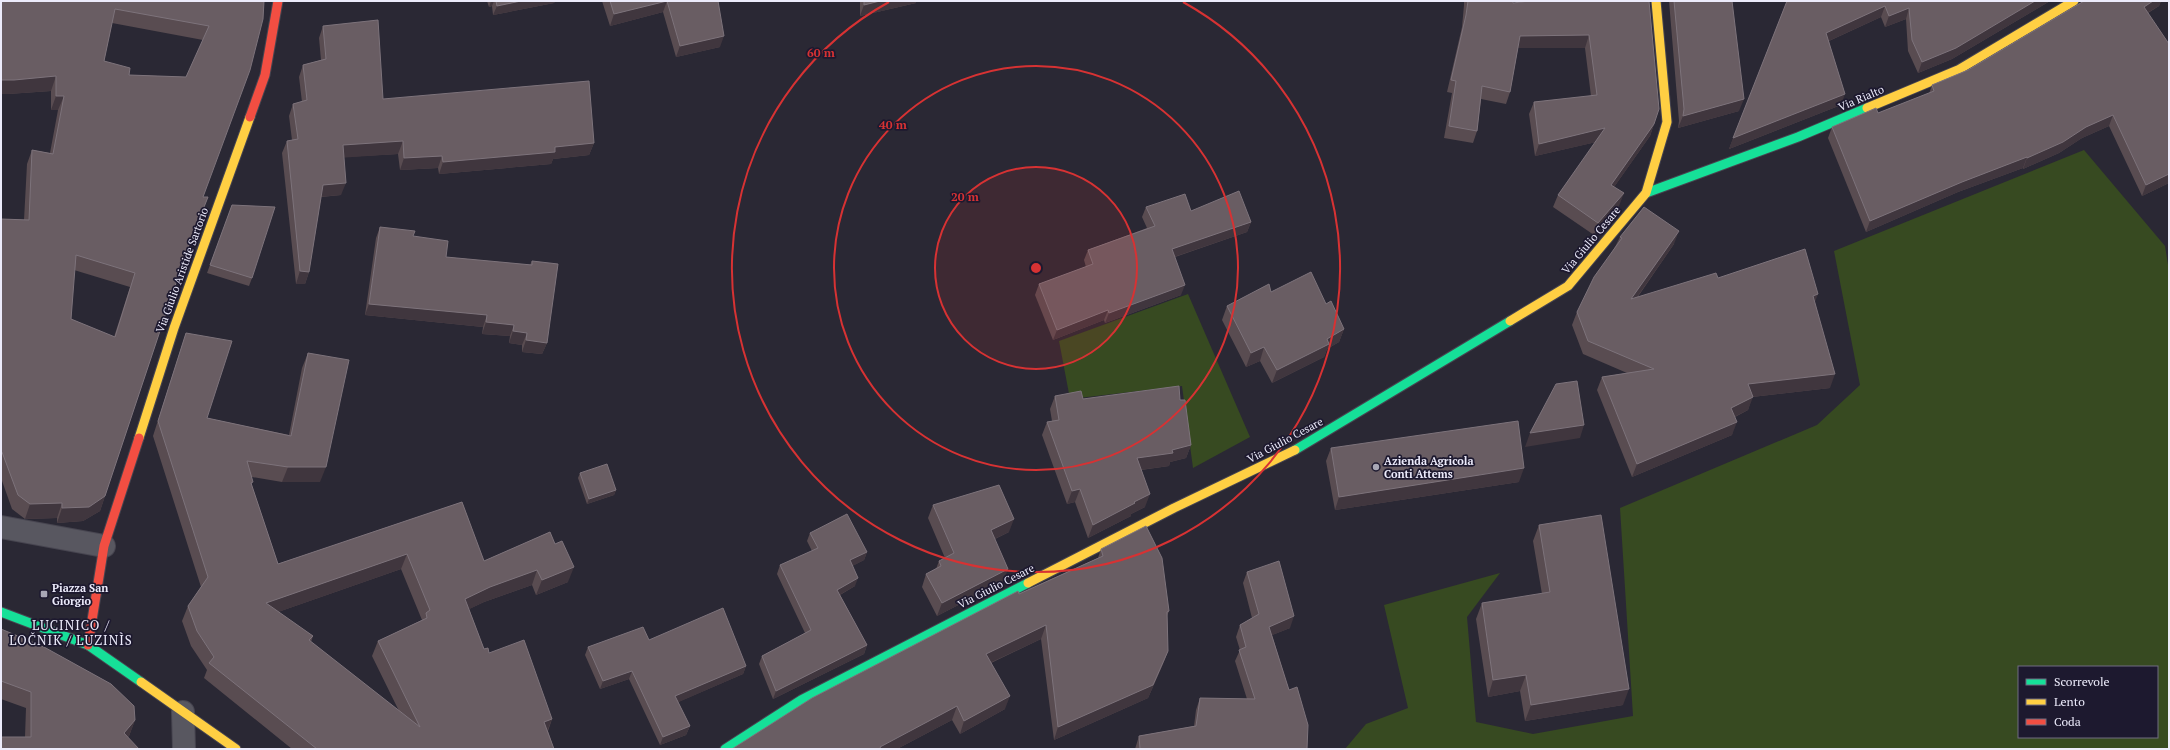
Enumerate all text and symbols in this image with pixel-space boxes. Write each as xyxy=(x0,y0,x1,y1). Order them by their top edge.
text: 60 m xyxy=(807,45,835,60)
street label: Via Rialto xyxy=(1836,82,1886,114)
text: 40 m xyxy=(879,117,907,132)
text: 20 m xyxy=(951,189,979,204)
street label: Via Giulio Cesare xyxy=(1559,203,1624,277)
street label: Via Giulio Aristide Sartorio xyxy=(153,205,211,335)
centre of rings xyxy=(1029,261,1043,275)
street label: Via Giulio Cesare xyxy=(1245,414,1326,466)
place label: Azienda Agricola Conti Attems xyxy=(1384,454,1474,481)
marker: Azienda Agricola Conti Attems xyxy=(1371,462,1381,472)
street label: Via Giulio Cesare xyxy=(955,560,1037,611)
place label: Piazza San Giorgio xyxy=(52,581,108,608)
marker: Piazza San Giorgio xyxy=(39,589,49,599)
district label: LUCINICO / LOČNIK / LUZINÌS xyxy=(9,616,133,649)
legend xyxy=(2018,666,2158,738)
text: Scorrevole xyxy=(2054,674,2110,689)
text: Lento xyxy=(2054,694,2085,709)
text: Coda xyxy=(2054,714,2081,729)

